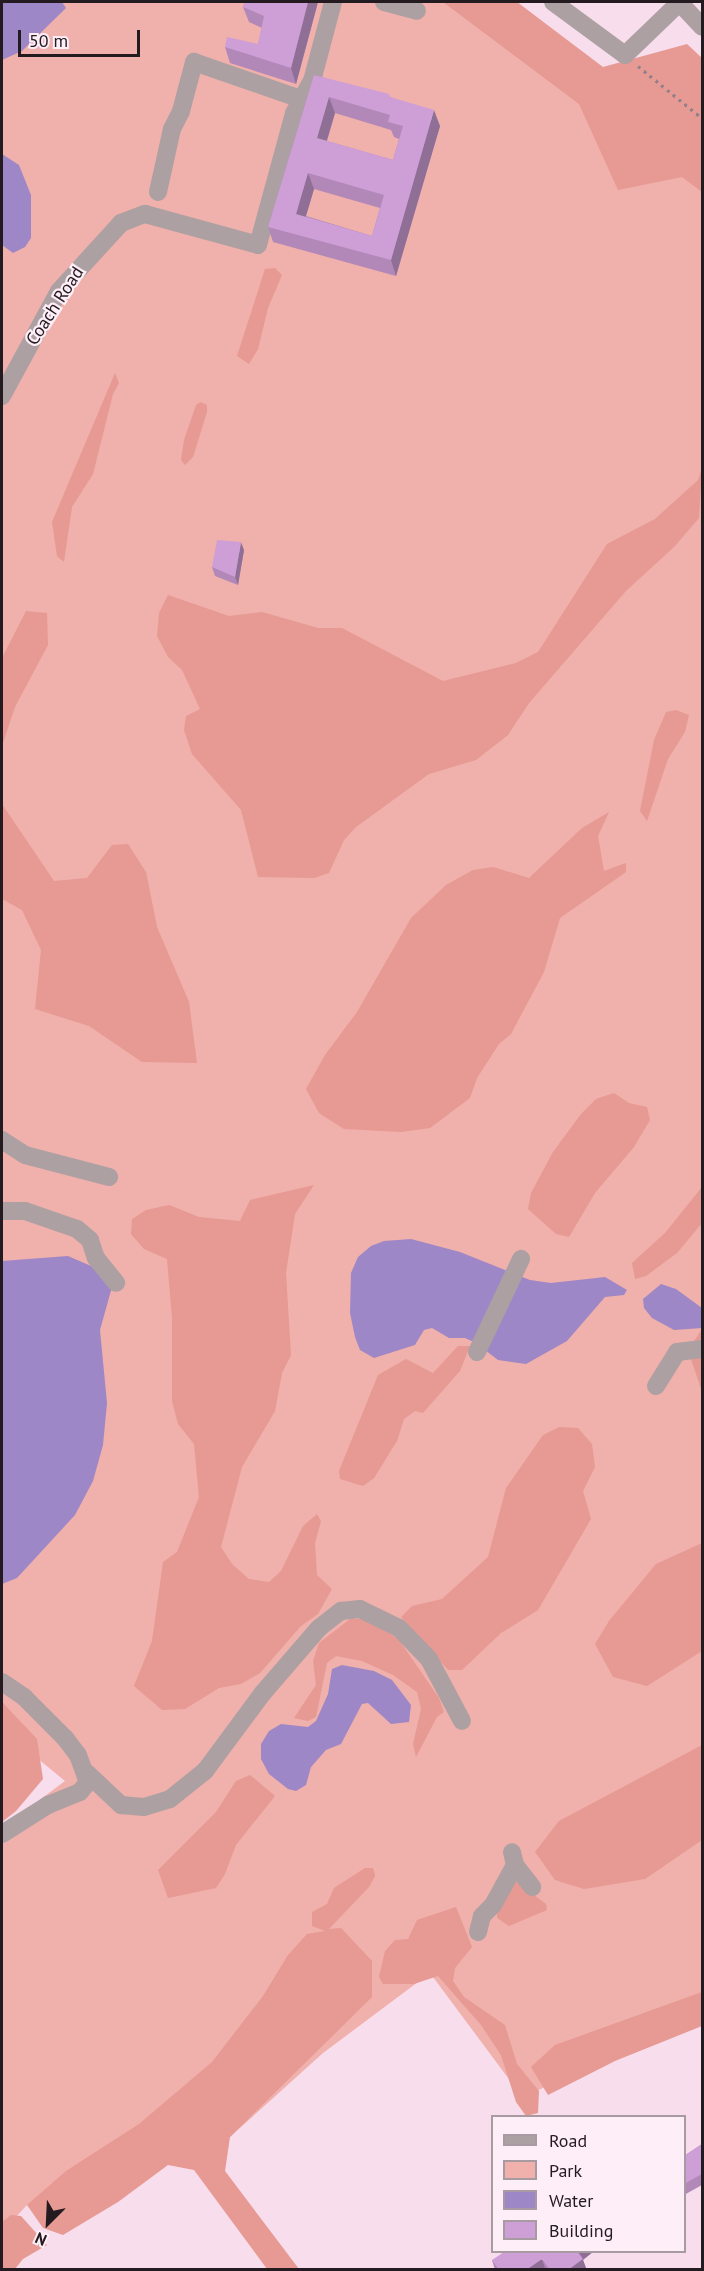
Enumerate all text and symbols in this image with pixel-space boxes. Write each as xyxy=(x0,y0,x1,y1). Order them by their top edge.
scale bar xyxy=(21,18,142,56)
text: 50 m xyxy=(29,29,68,52)
street label: Coach Road xyxy=(22,263,88,349)
legend xyxy=(491,2115,686,2253)
text: Road xyxy=(549,2129,587,2152)
text: Park xyxy=(549,2159,582,2182)
text: Water xyxy=(549,2189,593,2212)
north arrow xyxy=(18,2193,78,2253)
text: Building xyxy=(549,2219,613,2242)
text: N xyxy=(32,2228,50,2251)

